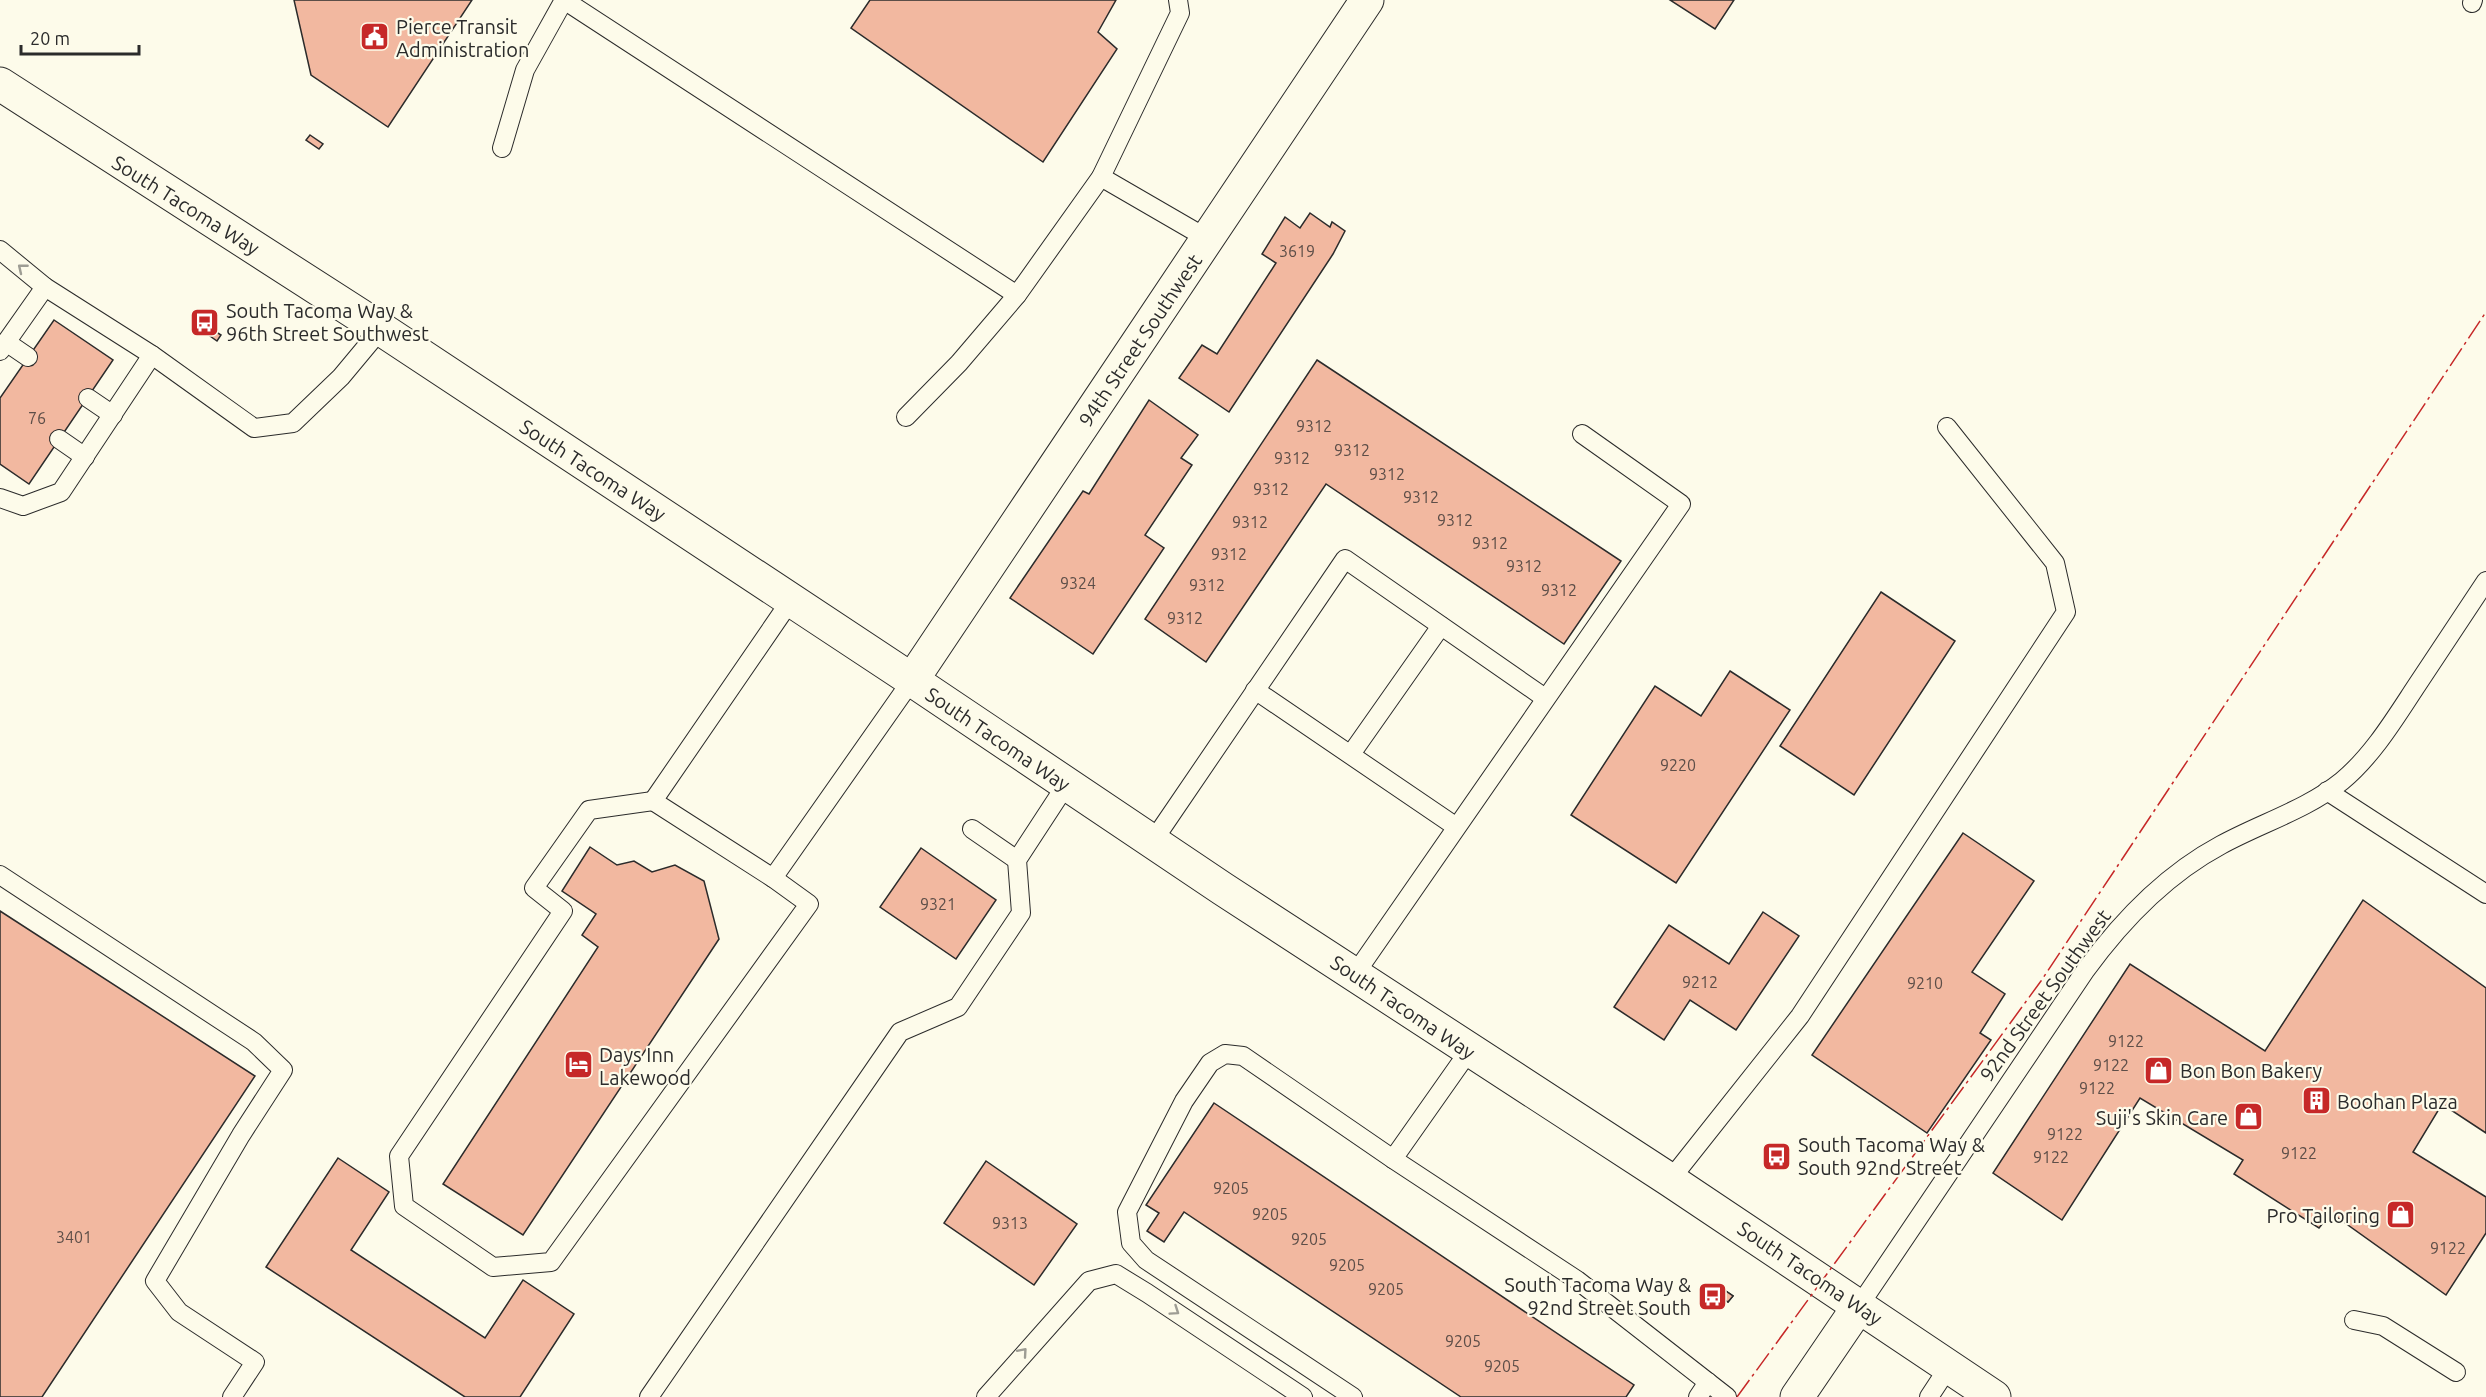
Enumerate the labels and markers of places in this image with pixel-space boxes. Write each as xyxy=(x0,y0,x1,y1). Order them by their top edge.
place label: Pierce Transit Administration xyxy=(396,15,529,61)
public building icon: Pierce Transit Administration xyxy=(359,21,391,53)
place label: South Tacoma Way & 96th Street Southwest xyxy=(226,299,429,345)
bus stop icon: South Tacoma Way & 96th Street Southwest xyxy=(189,306,221,338)
place label: Days Inn Lakewood xyxy=(599,1043,691,1089)
hotel icon: Days Inn Lakewood xyxy=(562,1049,594,1081)
shop icon: Bon Bon Bakery xyxy=(2143,1054,2175,1086)
place label: Bon Bon Bakery xyxy=(2180,1059,2323,1082)
building icon: Boohan Plaza xyxy=(2300,1085,2332,1117)
place label: Boohan Plaza xyxy=(2337,1090,2458,1113)
shop icon: Suji's Skin Care xyxy=(2233,1101,2265,1133)
place label: Suji's Skin Care xyxy=(2096,1106,2228,1129)
place label: South Tacoma Way & South 92nd Street xyxy=(1798,1133,1985,1179)
bus stop icon: South Tacoma Way & South 92nd Street xyxy=(1761,1140,1793,1172)
shop icon: Pro Tailoring xyxy=(2385,1199,2417,1231)
place label: Pro Tailoring xyxy=(2266,1204,2380,1227)
place label: South Tacoma Way & 92nd Street South xyxy=(1504,1273,1691,1319)
bus stop icon: South Tacoma Way & 92nd Street South xyxy=(1696,1280,1728,1312)

